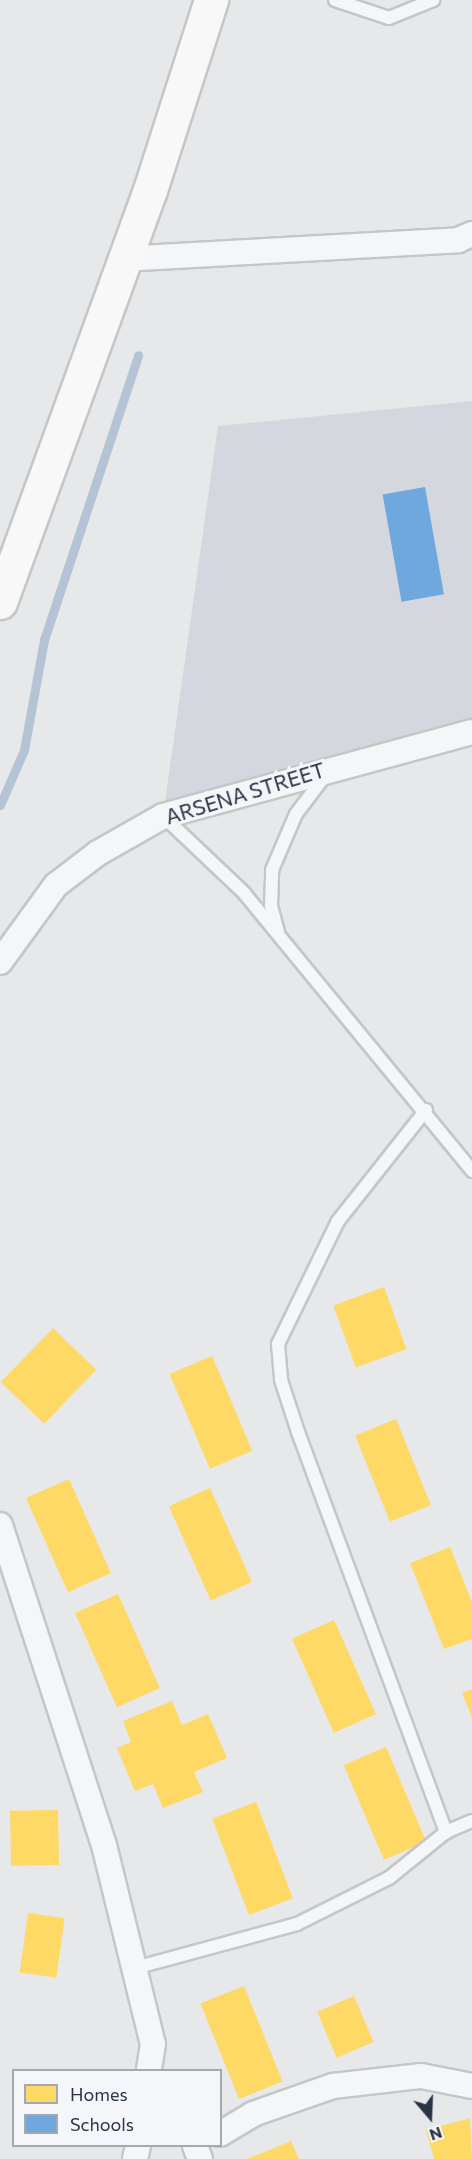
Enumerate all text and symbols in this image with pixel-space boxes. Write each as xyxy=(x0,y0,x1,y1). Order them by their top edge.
street label: ARSENA STREET xyxy=(162,757,328,829)
legend xyxy=(12,2069,222,2147)
text: Homes xyxy=(70,2083,128,2105)
north arrow xyxy=(400,2087,460,2147)
text: Schools xyxy=(70,2113,134,2135)
text: N xyxy=(427,2124,445,2145)

